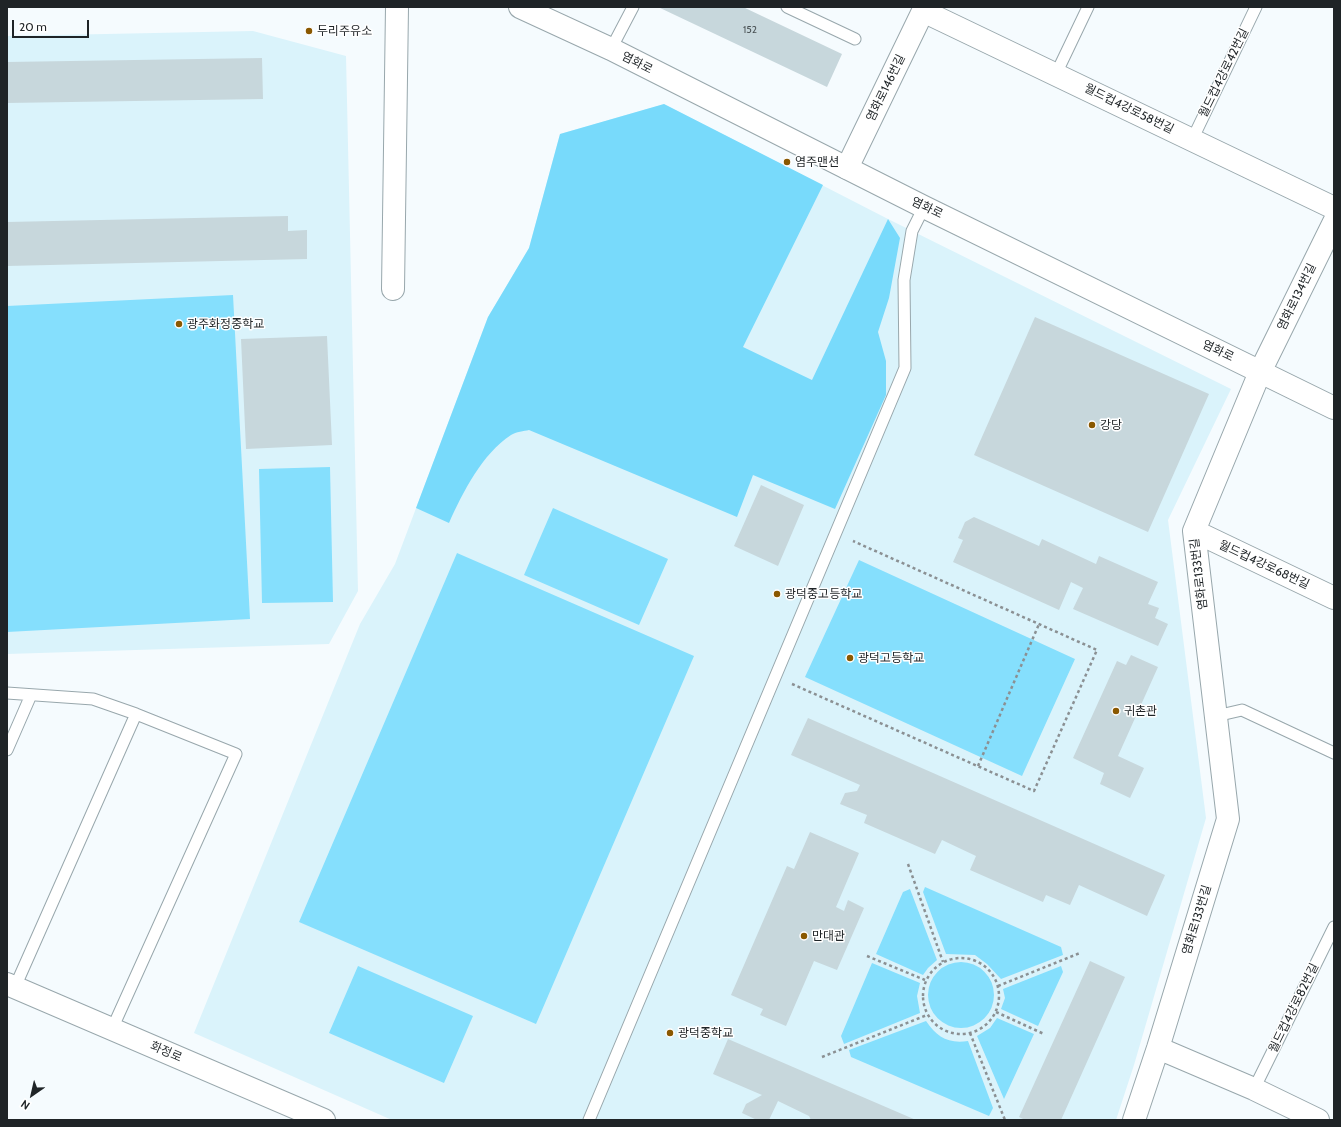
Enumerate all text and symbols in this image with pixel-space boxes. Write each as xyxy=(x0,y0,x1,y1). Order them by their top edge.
scale bar xyxy=(14,12,91,38)
text: 20 m xyxy=(19,19,47,34)
place label: 두리주유소 xyxy=(317,24,372,38)
house number: 152 xyxy=(743,24,757,36)
marker: 두리주유소 xyxy=(304,26,314,36)
street label: 월드컵4강로42번길 xyxy=(1196,26,1252,120)
street label: 염화로 xyxy=(619,49,655,77)
street label: 염화로146번길 xyxy=(864,52,908,124)
street label: 월드컵4강로58번길 xyxy=(1082,81,1176,137)
place label: 염주맨션 xyxy=(795,155,839,169)
marker: 염주맨션 xyxy=(782,157,792,167)
street label: 염화로 xyxy=(909,194,945,222)
street label: 염화로134번길 xyxy=(1275,261,1319,333)
place label: 광주화정중학교 xyxy=(187,317,264,331)
marker: 광주화정중학교 xyxy=(174,319,184,329)
street label: 염화로 xyxy=(1200,337,1236,365)
place label: 강당 xyxy=(1100,418,1122,432)
marker: 강당 xyxy=(1087,420,1097,430)
street label: 염화로133번길 xyxy=(1187,537,1211,611)
street label: 월드컵4강로68번길 xyxy=(1216,538,1312,592)
place label: 광덕중고등학교 xyxy=(785,587,862,601)
marker: 광덕중고등학교 xyxy=(772,589,782,599)
place label: 광덕고등학교 xyxy=(858,651,924,665)
marker: 광덕고등학교 xyxy=(845,653,855,663)
place label: 귀촌관 xyxy=(1124,704,1157,718)
marker: 귀촌관 xyxy=(1111,706,1121,716)
street label: 염화로133번길 xyxy=(1180,883,1214,957)
place label: 만대관 xyxy=(812,929,845,943)
marker: 만대관 xyxy=(799,931,809,941)
street label: 월드컵4강로82번길 xyxy=(1266,961,1322,1055)
place label: 광덕중학교 xyxy=(678,1026,733,1040)
marker: 광덕중학교 xyxy=(665,1028,675,1038)
street label: 화정로 xyxy=(148,1039,184,1065)
north arrow xyxy=(12,1075,52,1115)
text: N xyxy=(18,1097,32,1113)

